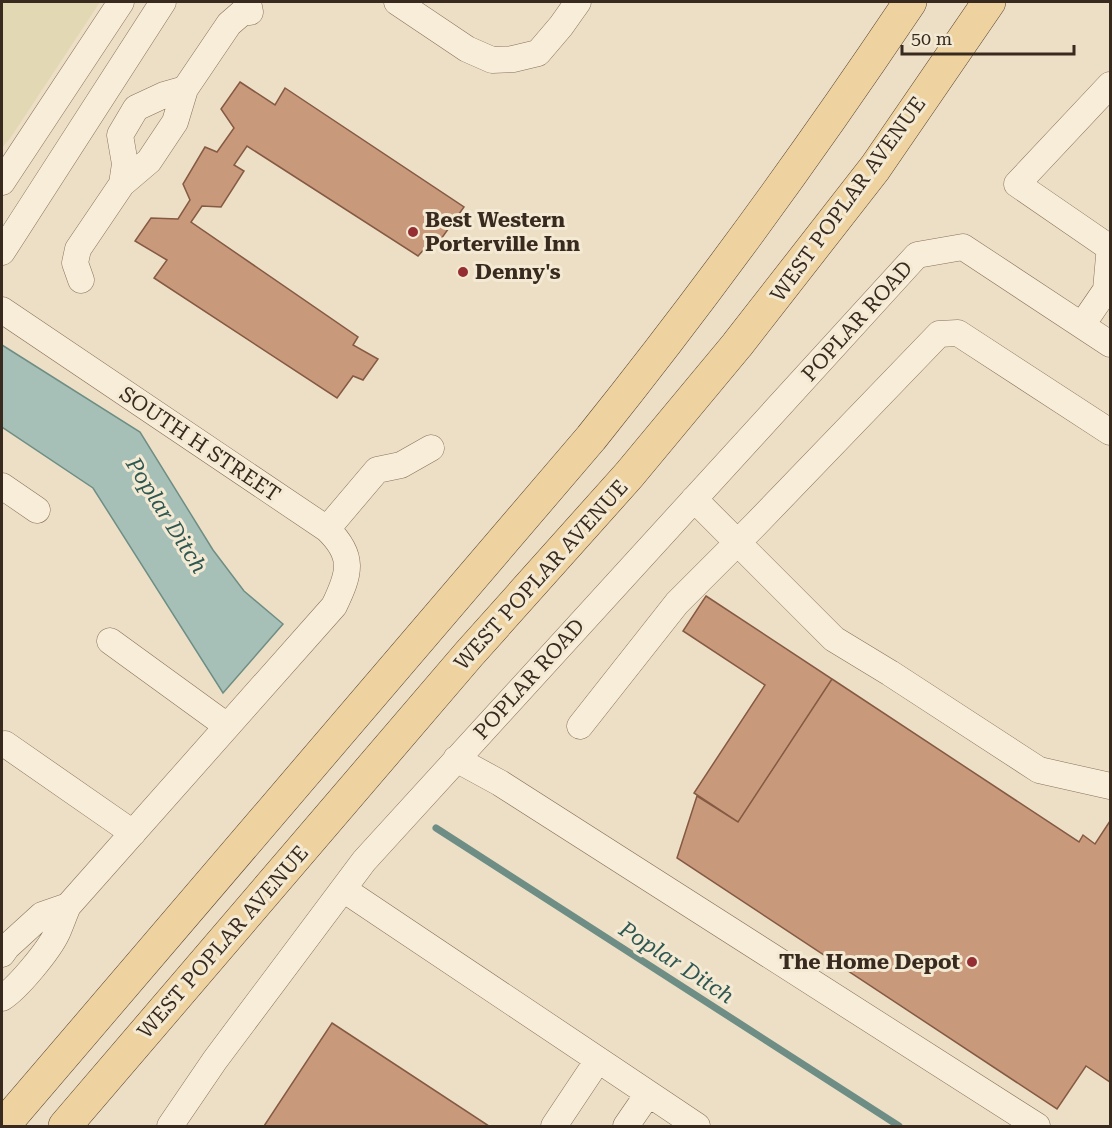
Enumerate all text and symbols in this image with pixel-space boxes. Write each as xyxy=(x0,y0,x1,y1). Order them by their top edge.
scale bar xyxy=(902,18,1074,56)
text: 50 m xyxy=(911,28,952,49)
street label: WEST POPLAR AVENUE xyxy=(766,92,930,306)
place label: Best Western Porterville Inn xyxy=(425,208,580,256)
marker: Best Western Porterville Inn xyxy=(406,225,420,239)
street label: POPLAR ROAD xyxy=(797,256,917,386)
place label: Denny's xyxy=(475,260,561,284)
marker: Denny's xyxy=(456,265,470,279)
street label: SOUTH H STREET xyxy=(115,381,285,507)
water label: Poplar Ditch xyxy=(121,452,212,578)
street label: WEST POPLAR AVENUE xyxy=(449,475,633,675)
street label: POPLAR ROAD xyxy=(469,614,589,744)
street label: WEST POPLAR AVENUE xyxy=(133,841,313,1043)
water label: Poplar Ditch xyxy=(614,916,739,1009)
place label: The Home Depot xyxy=(779,950,960,974)
marker: The Home Depot xyxy=(965,955,979,969)

